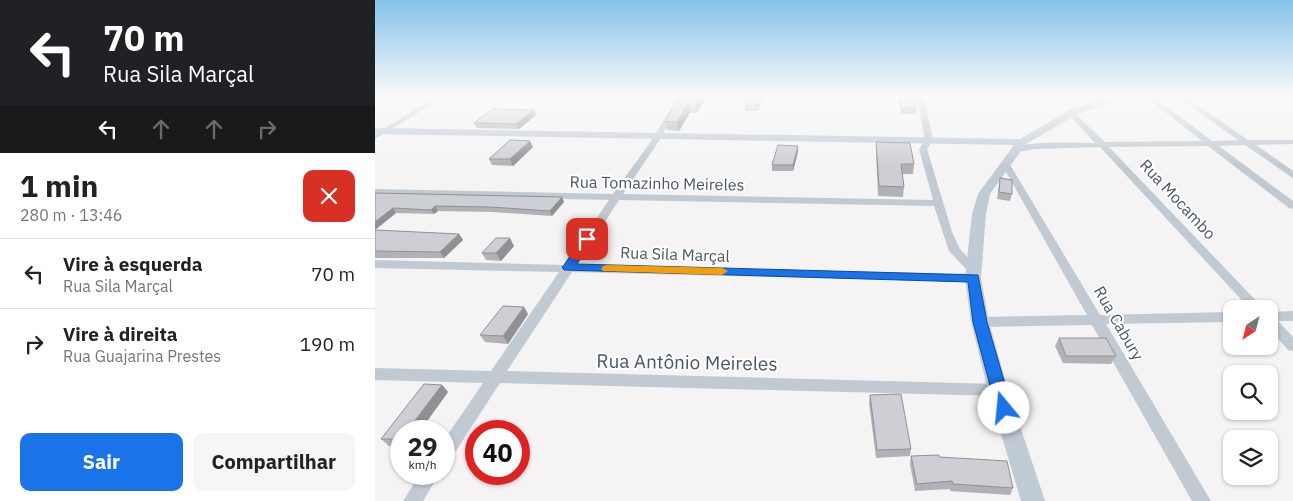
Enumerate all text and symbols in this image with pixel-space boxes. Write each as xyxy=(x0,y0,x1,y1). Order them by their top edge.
text: 70 m xyxy=(103,15,185,61)
icon: left xyxy=(20,20,85,85)
text: Rua Sila Marçal xyxy=(103,59,254,88)
icon: left xyxy=(94,115,122,143)
icon: ahead xyxy=(147,115,175,143)
icon: ahead xyxy=(200,115,228,143)
icon: right xyxy=(253,115,281,143)
street label: Rua Mocambo xyxy=(1136,155,1220,243)
text: 1 min xyxy=(20,166,98,205)
button: close xyxy=(303,170,355,222)
street label: Rua Tomazinho Meireles xyxy=(569,171,745,195)
text: 280 m · 13:46 xyxy=(20,205,122,225)
pin xyxy=(566,218,608,260)
icon: arrive xyxy=(573,225,601,253)
street label: Rua Sila Marçal xyxy=(620,242,730,266)
text: Vire à esquerda xyxy=(63,252,203,276)
icon: left xyxy=(20,260,48,288)
text: 70 m xyxy=(311,262,355,286)
text: Rua Sila Marçal xyxy=(63,276,173,296)
street label: Rua Cabury xyxy=(1090,282,1148,364)
north arrow xyxy=(1223,300,1277,355)
map controls xyxy=(1223,300,1278,485)
text: Vire à direita xyxy=(63,322,178,346)
icon: right xyxy=(20,330,48,358)
text: 190 m xyxy=(300,332,355,356)
text: Rua Guajarina Prestes xyxy=(63,346,221,366)
street label: Rua Antônio Meireles xyxy=(596,348,778,376)
button: search xyxy=(1223,365,1278,420)
position arrow xyxy=(977,381,1029,433)
speed limit sign: 40 xyxy=(465,420,530,485)
text: 29 xyxy=(407,430,438,463)
button: layers xyxy=(1223,430,1278,485)
button: Sair xyxy=(20,433,183,491)
button: Compartilhar xyxy=(193,433,355,491)
text: km/h xyxy=(408,457,437,472)

